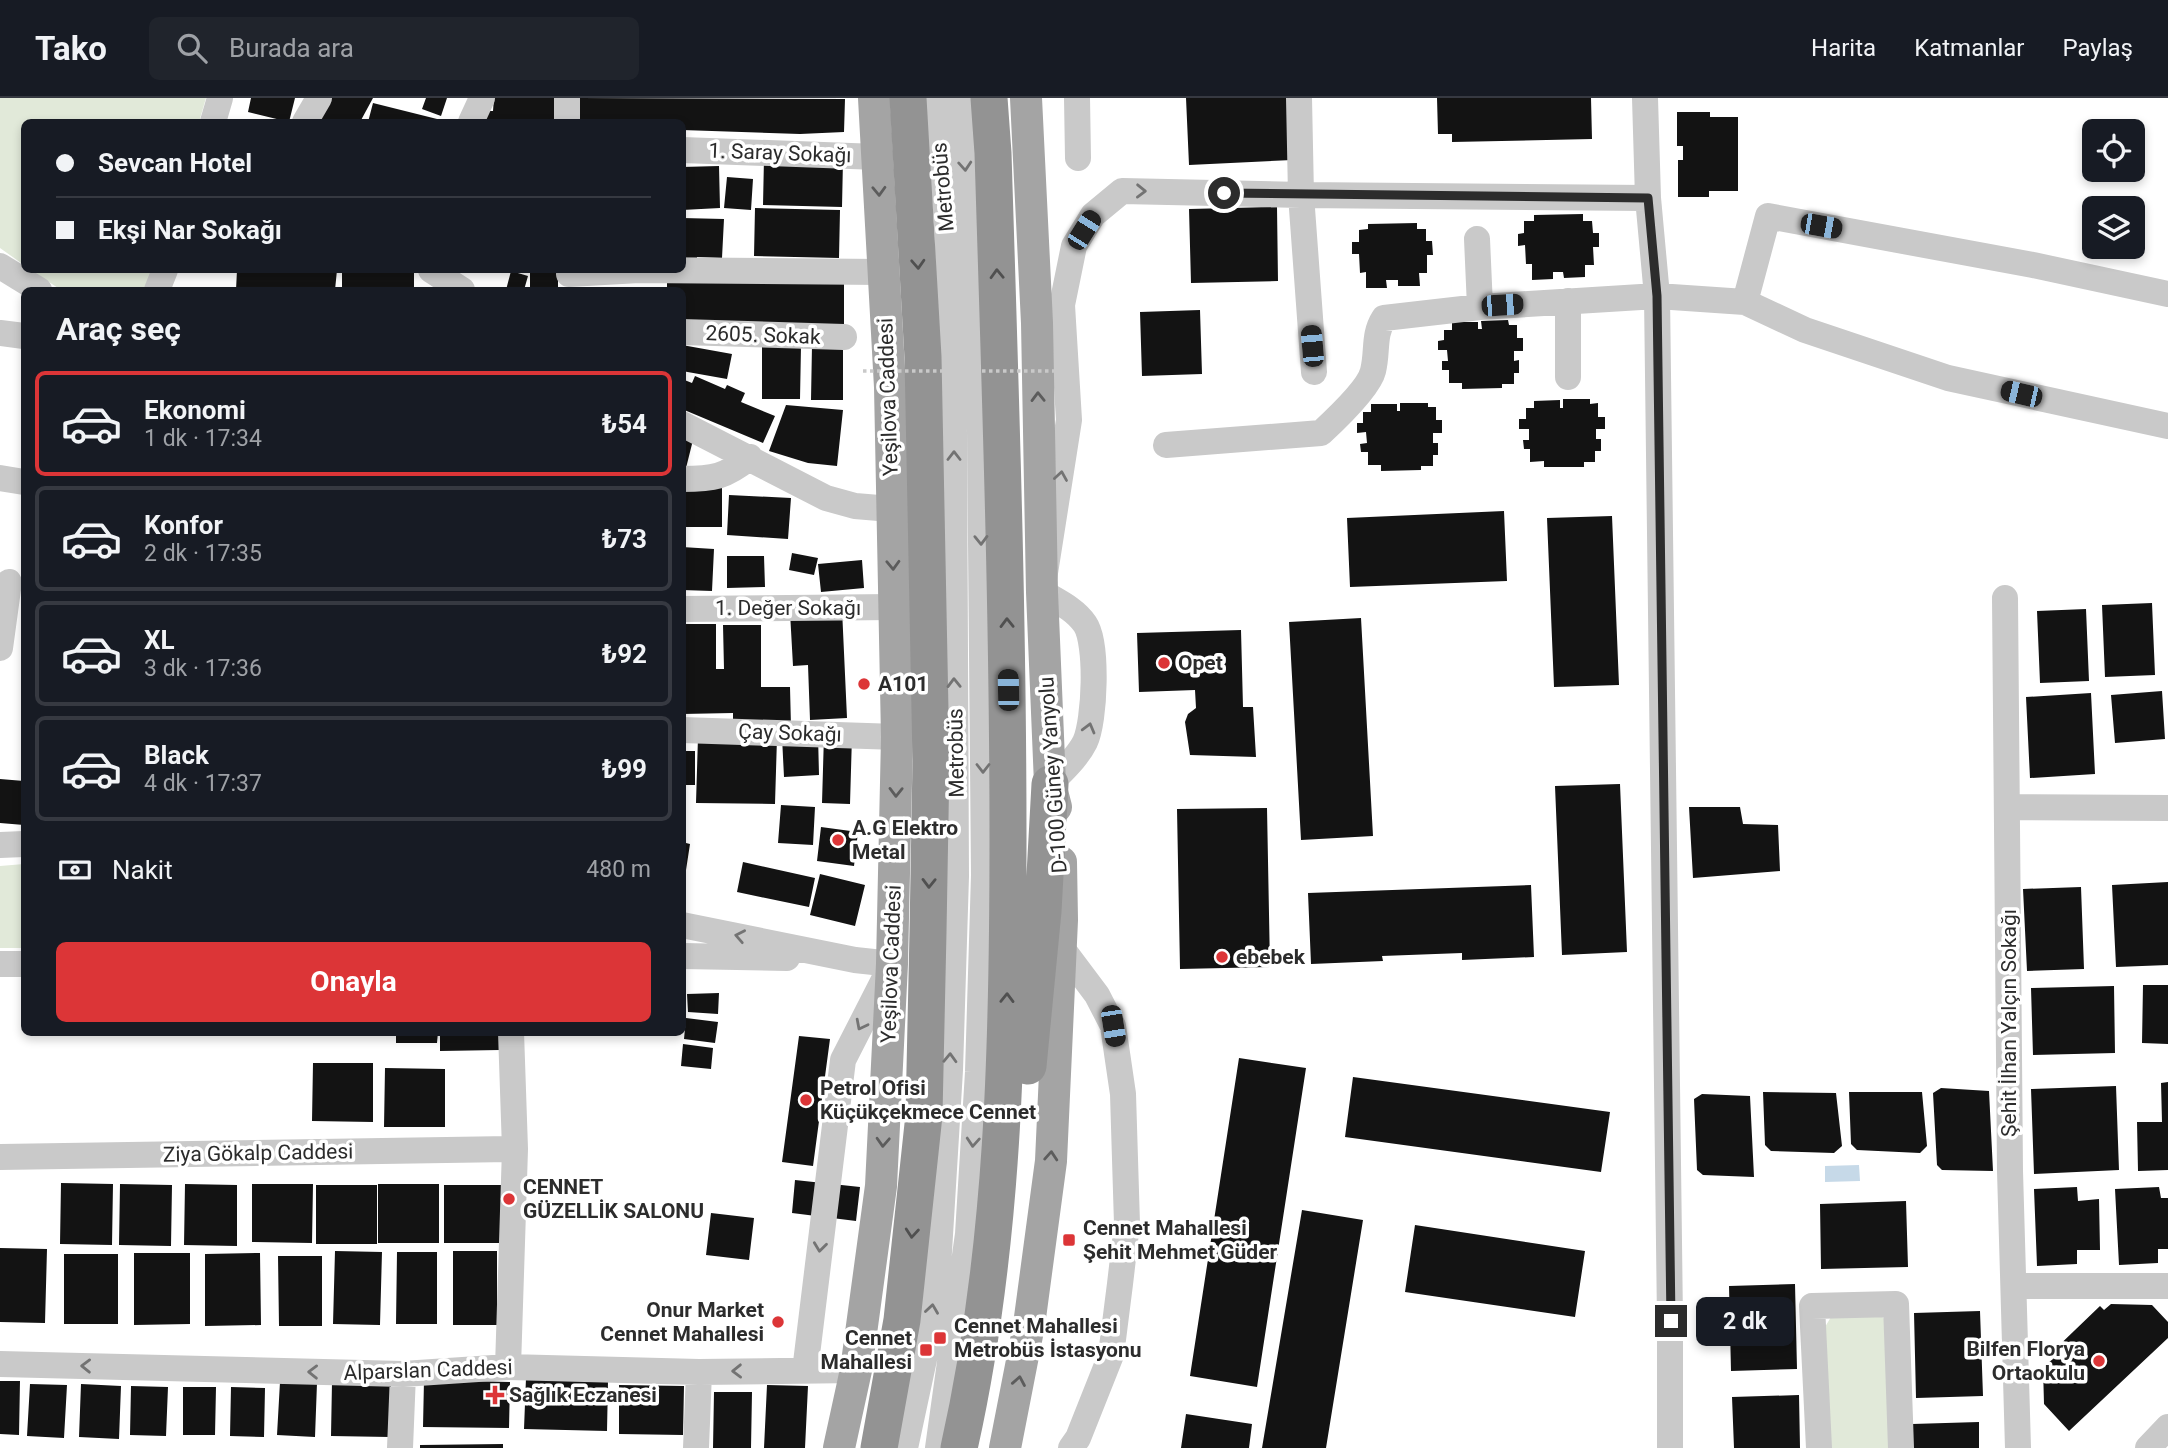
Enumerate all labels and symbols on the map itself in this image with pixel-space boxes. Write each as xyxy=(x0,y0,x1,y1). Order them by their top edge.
street label: 1. Saray Sokağı xyxy=(708,139,852,167)
street label: Metrobüs xyxy=(927,141,959,233)
one-way arrow xyxy=(957,161,972,172)
route start xyxy=(1208,177,1240,209)
one-way arrow xyxy=(1136,183,1147,199)
one-way arrow xyxy=(872,185,887,196)
car xyxy=(1064,207,1105,253)
car xyxy=(1799,212,1844,240)
one-way arrow xyxy=(911,259,926,270)
one-way arrow xyxy=(989,268,1005,278)
car xyxy=(1481,293,1524,317)
street label: Yeşilova Caddesi xyxy=(873,317,903,477)
street label: 2605. Sokak xyxy=(705,321,821,349)
car xyxy=(1300,324,1325,368)
car xyxy=(1999,379,2044,409)
one-way arrow xyxy=(1031,391,1046,402)
one-way arrow xyxy=(946,450,962,461)
one-way arrow xyxy=(1053,470,1068,482)
one-way arrow xyxy=(973,535,989,546)
one-way arrow xyxy=(885,560,901,571)
street label: 1. Değer Sokağı xyxy=(715,596,861,620)
one-way arrow xyxy=(999,618,1015,628)
place label: Opet xyxy=(1178,651,1223,675)
marker: Opet xyxy=(1156,655,1172,671)
car xyxy=(998,669,1019,711)
place label: A101 xyxy=(878,672,928,696)
marker: A101 xyxy=(856,676,872,692)
street label: D-100 Güney Yanyolu xyxy=(1034,676,1072,874)
one-way arrow xyxy=(947,678,962,689)
street label: Metrobüs xyxy=(943,708,969,798)
street label: Çay Sokağı xyxy=(738,719,842,747)
one-way arrow xyxy=(1081,723,1095,735)
one-way arrow xyxy=(975,763,991,773)
one-way arrow xyxy=(888,787,903,798)
place label: A.G Elektro Metal xyxy=(852,816,958,864)
marker: A.G Elektro Metal xyxy=(830,832,846,848)
one-way arrow xyxy=(921,878,937,889)
street label: Yeşilova Caddesi xyxy=(876,884,906,1044)
street label: Şehit İlhan Yalçın Sokağı xyxy=(1997,909,2021,1137)
one-way arrow xyxy=(734,930,746,945)
place label: ebebek xyxy=(1236,945,1306,969)
marker: ebebek xyxy=(1214,949,1230,965)
one-way arrow xyxy=(999,992,1015,1003)
car xyxy=(1100,1004,1127,1048)
one-way arrow xyxy=(856,1018,870,1030)
one-way arrow xyxy=(942,1052,958,1062)
place label: Petrol Ofisi Küçükçekmece Cennet xyxy=(820,1076,1036,1124)
marker: Petrol Ofisi Küçükçekmece Cennet xyxy=(798,1092,814,1108)
one-way arrow xyxy=(876,1137,891,1148)
one-way arrow xyxy=(966,1137,981,1148)
street label: Ziya Gökalp Caddesi xyxy=(163,1139,353,1167)
one-way arrow xyxy=(1043,1150,1058,1161)
place label: CENNET GÜZELLİK SALONU xyxy=(523,1175,704,1223)
marker: CENNET GÜZELLİK SALONU xyxy=(501,1191,517,1207)
place label: Cennet Mahallesi Şehit Mehmet Güder xyxy=(1083,1216,1277,1264)
one-way arrow xyxy=(905,1227,920,1238)
marker: Cennet Mahallesi Şehit Mehmet Güder xyxy=(1061,1232,1077,1248)
one-way arrow xyxy=(813,1241,828,1252)
callout: 2 dk xyxy=(1696,1296,1794,1346)
place label: Onur Market Cennet Mahallesi xyxy=(600,1298,764,1346)
one-way arrow xyxy=(924,1303,939,1315)
route end xyxy=(1655,1305,1687,1337)
marker: Onur Market Cennet Mahallesi xyxy=(770,1314,786,1330)
place label: Cennet Mahallesi Metrobüs İstasyonu xyxy=(954,1314,1142,1362)
place label: Cennet Mahallesi xyxy=(821,1326,912,1374)
marker: Cennet Mahallesi Metrobüs İstasyonu xyxy=(932,1330,948,1346)
place label: Bilfen Florya Ortaokulu xyxy=(1966,1337,2085,1385)
marker: Cennet Mahallesi xyxy=(918,1342,934,1358)
marker: Bilfen Florya Ortaokulu xyxy=(2091,1353,2107,1369)
street label: Alparslan Caddesi xyxy=(343,1355,513,1385)
one-way arrow xyxy=(80,1358,91,1374)
one-way arrow xyxy=(308,1364,319,1379)
one-way arrow xyxy=(731,1364,742,1379)
one-way arrow xyxy=(1011,1375,1026,1387)
place label: Sağlık Eczanesi xyxy=(509,1383,657,1407)
marker: Sağlık Eczanesi xyxy=(487,1387,503,1403)

